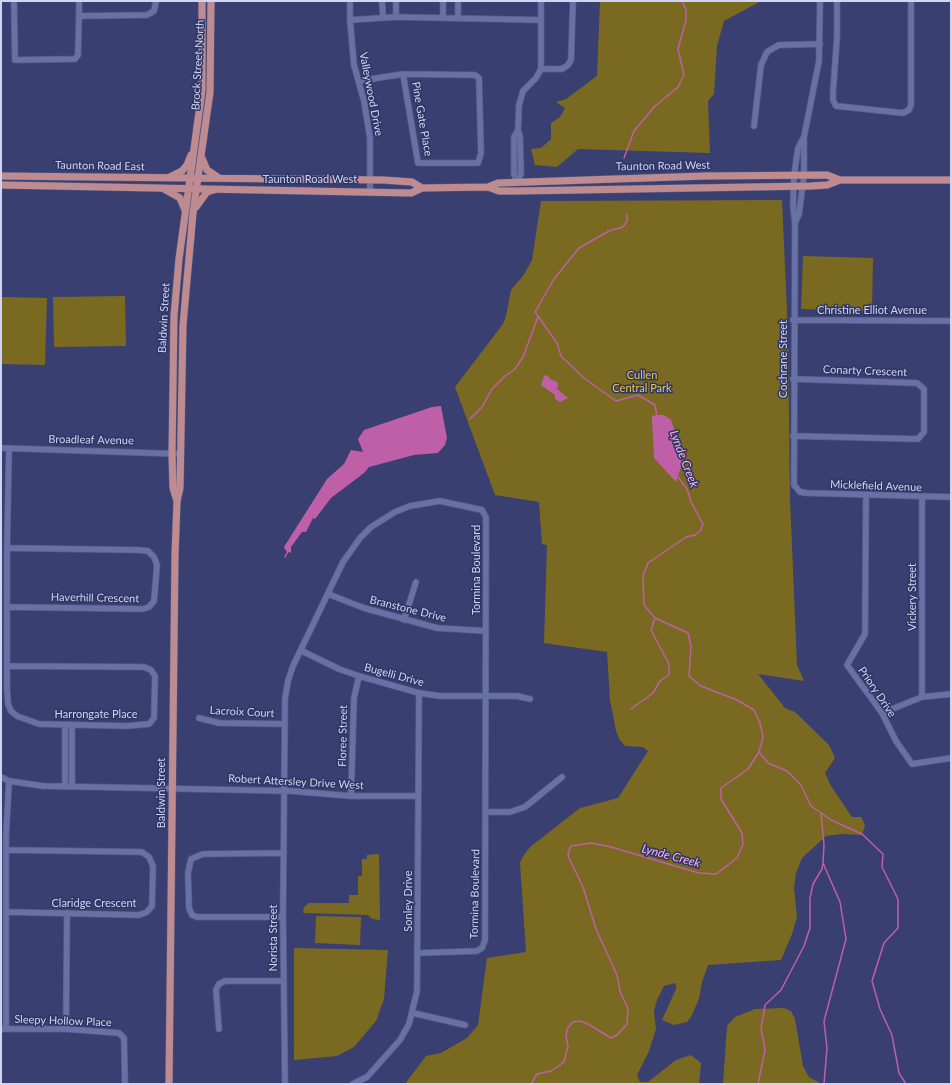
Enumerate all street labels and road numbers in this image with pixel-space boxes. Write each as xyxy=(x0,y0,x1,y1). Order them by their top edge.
street label: Brock Street North xyxy=(189,19,207,111)
street label: Valleywood Drive xyxy=(356,51,386,137)
street label: Pine Gate Place xyxy=(409,81,435,157)
street label: Taunton Road East xyxy=(55,159,145,173)
street label: Taunton Road West xyxy=(616,159,710,173)
street label: Taunton Road West xyxy=(263,172,357,186)
street label: Baldwin Street xyxy=(156,282,172,354)
street label: Christine Elliot Avenue xyxy=(817,303,927,317)
street label: Cochrane Street xyxy=(776,320,790,398)
street label: Conarty Crescent xyxy=(823,363,907,379)
street label: Broadleaf Avenue xyxy=(48,433,134,447)
street label: Micklefield Avenue xyxy=(830,478,922,494)
street label: Tormina Boulevard xyxy=(469,525,483,615)
street label: Vickery Street xyxy=(905,563,919,631)
street label: Haverhill Crescent xyxy=(51,591,139,605)
street label: Branstone Drive xyxy=(368,593,448,625)
street label: Bugelli Drive xyxy=(363,661,425,689)
street label: Priory Drive xyxy=(855,664,899,720)
street label: Lacroix Court xyxy=(209,704,275,720)
street label: Floree Street xyxy=(336,705,350,767)
street label: Harrongate Place xyxy=(54,707,138,721)
street label: Baldwin Street xyxy=(154,758,168,828)
street label: Robert Attersley Drive West xyxy=(228,772,364,792)
street label: Tormina Boulevard xyxy=(468,849,482,939)
street label: Sonley Drive xyxy=(401,870,415,932)
street label: Claridge Crescent xyxy=(51,896,137,910)
street label: Norista Street xyxy=(266,904,280,972)
street label: Sleepy Hollow Place xyxy=(14,1013,112,1029)

